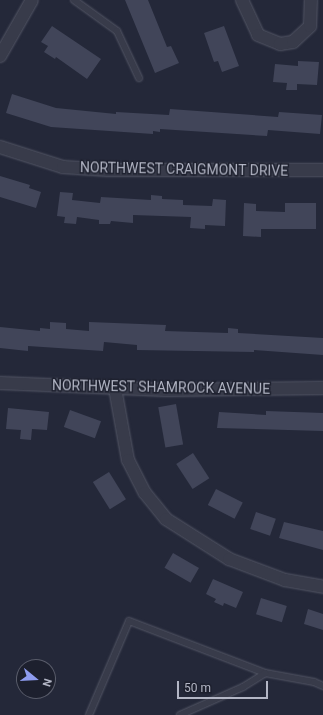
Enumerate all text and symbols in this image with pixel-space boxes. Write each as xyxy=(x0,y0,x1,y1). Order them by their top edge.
street label: NORTHWEST CRAIGMONT DRIVE xyxy=(80,159,288,179)
street label: NORTHWEST SHAMROCK AVENUE xyxy=(52,377,270,397)
north arrow xyxy=(16,659,56,699)
scale bar xyxy=(179,673,270,699)
text: N xyxy=(40,677,54,688)
text: 50 m xyxy=(184,681,211,695)

